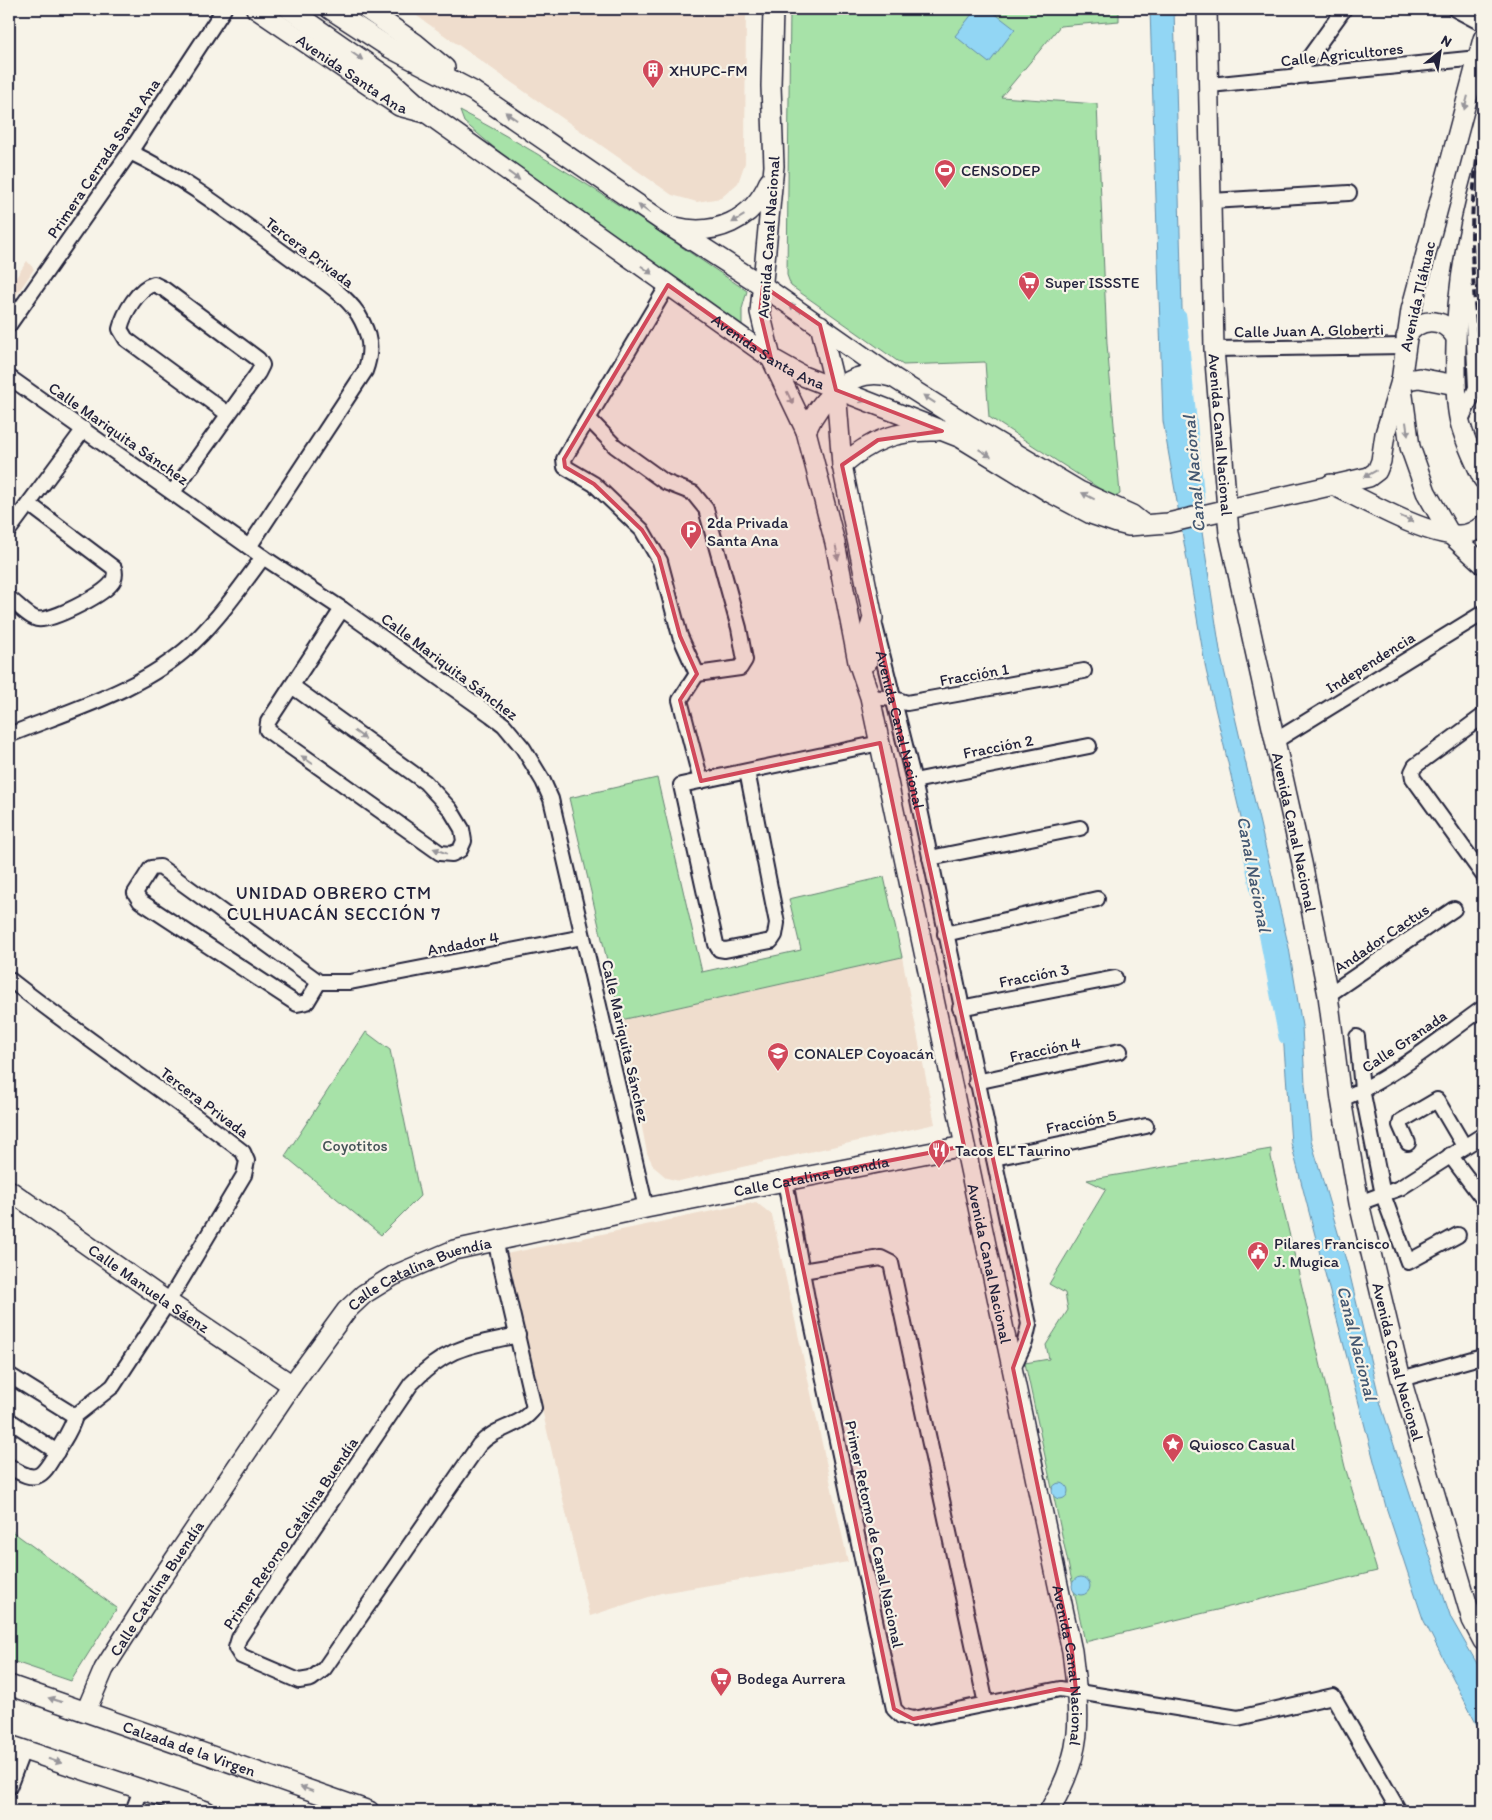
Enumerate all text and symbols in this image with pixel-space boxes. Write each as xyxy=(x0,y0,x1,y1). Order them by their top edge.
north arrow xyxy=(1414,28,1464,78)
street label: Avenida Santa Ana xyxy=(293,30,410,118)
text: N xyxy=(1438,31,1455,51)
street label: Calle Agricultores xyxy=(1280,39,1404,70)
one-way arrow xyxy=(350,51,364,61)
building icon: XHUPC-FM xyxy=(641,58,665,89)
place label: XHUPC-FM xyxy=(669,61,748,80)
street label: Primera Cerrada Santa Ana xyxy=(43,74,164,242)
one-way arrow xyxy=(1462,96,1470,111)
one-way arrow xyxy=(504,111,518,121)
street label: Avenida Canal Nacional xyxy=(753,155,784,319)
sports icon: CENSODEP xyxy=(933,158,957,189)
place label: CENSODEP xyxy=(961,161,1040,180)
one-way arrow xyxy=(507,171,521,181)
one-way arrow xyxy=(638,204,651,214)
street label: Tercera Privada xyxy=(261,213,358,292)
one-way arrow xyxy=(731,215,744,224)
street label: Avenida Tláhuac xyxy=(1396,239,1439,353)
one-way arrow xyxy=(640,265,653,275)
supermarket icon: Super ISSSTE xyxy=(1017,270,1041,301)
place label: Super ISSSTE xyxy=(1045,273,1139,292)
one-way arrow xyxy=(788,303,801,313)
street label: Avenida Santa Ana xyxy=(708,310,828,394)
street label: Calle Juan A. Globerti xyxy=(1234,320,1384,341)
street label: Avenida Canal Nacional xyxy=(1204,353,1237,517)
street label: Calle Mariquita Sánchez xyxy=(45,378,193,489)
one-way arrow xyxy=(786,391,794,406)
one-way arrow xyxy=(922,394,936,404)
one-way arrow xyxy=(852,395,867,403)
water label: Canal Nacional xyxy=(1178,413,1210,533)
one-way arrow xyxy=(1404,421,1412,437)
one-way arrow xyxy=(978,449,991,458)
one-way arrow xyxy=(1363,470,1378,478)
one-way arrow xyxy=(1080,492,1095,500)
place label: 2da Privada Santa Ana xyxy=(707,513,789,550)
one-way arrow xyxy=(1400,516,1414,524)
parking icon: 2da Privada Santa Ana xyxy=(679,519,703,550)
one-way arrow xyxy=(834,546,842,562)
street label: Calle Mariquita Sánchez xyxy=(377,609,522,724)
street label: Independencia xyxy=(1322,628,1418,697)
street label: Avenida Canal Nacional xyxy=(871,648,929,811)
street label: Fracción 1 xyxy=(938,659,1011,690)
one-way arrow xyxy=(353,730,367,740)
street label: Fracción 2 xyxy=(961,730,1035,763)
street label: Avenida Canal Nacional xyxy=(1268,751,1321,914)
one-way arrow xyxy=(300,755,314,765)
water label: Canal Nacional xyxy=(1232,814,1276,936)
one-way arrow xyxy=(433,847,448,855)
district label: UNIDAD OBRERO CTM CULHUACÁN SECCIÓN 7 xyxy=(227,882,441,925)
street label: Andador Cactus xyxy=(1330,900,1433,977)
street label: Andador 4 xyxy=(426,927,501,960)
street label: Calle Mariquita Sánchez xyxy=(598,958,654,1125)
street label: Fracción 3 xyxy=(997,959,1071,992)
street label: Calle Granada xyxy=(1358,1006,1450,1077)
street label: Fracción 4 xyxy=(1008,1033,1083,1066)
school or university icon: CONALEP Coyoacán xyxy=(766,1041,790,1072)
place label: CONALEP Coyoacán xyxy=(794,1044,934,1063)
street label: Tercera Privada xyxy=(156,1063,253,1142)
street label: Fracción 5 xyxy=(1044,1105,1118,1138)
park label: Coyotitos xyxy=(322,1136,388,1155)
restaurant icon: Tacos EL Taurino xyxy=(927,1138,951,1169)
place label: Tacos EL Taurino xyxy=(955,1141,1071,1160)
street label: Calle Catalina Buendía xyxy=(732,1152,891,1201)
street label: Avenida Canal Nacional xyxy=(963,1182,1016,1346)
street label: Calle Catalina Buendía xyxy=(343,1233,494,1315)
place label: Pilares Francisco J. Mugica xyxy=(1274,1234,1390,1271)
street label: Calle Manuela Sáenz xyxy=(85,1240,213,1337)
public building icon: Pilares Francisco J. Mugica xyxy=(1246,1240,1270,1271)
street label: Avenida Canal Nacional xyxy=(1368,1281,1428,1444)
water label: Canal Nacional xyxy=(1332,1283,1382,1404)
street label: Primer Retorno de Canal Nacional xyxy=(841,1419,908,1650)
place icon: Quiosco Casual xyxy=(1161,1432,1185,1463)
street label: Primer Retorno Catalina Buendía xyxy=(219,1433,362,1633)
place label: Quiosco Casual xyxy=(1189,1435,1295,1454)
street label: Calle Catalina Buendía xyxy=(106,1516,208,1660)
street label: Avenida Canal Nacional xyxy=(1048,1583,1087,1748)
supermarket icon: Bodega Aurrera xyxy=(709,1666,733,1697)
place label: Bodega Aurrera xyxy=(737,1669,846,1688)
one-way arrow xyxy=(47,1696,62,1703)
street label: Calzada de la Virgen xyxy=(120,1717,258,1781)
one-way arrow xyxy=(47,1758,62,1765)
one-way arrow xyxy=(299,1785,314,1793)

